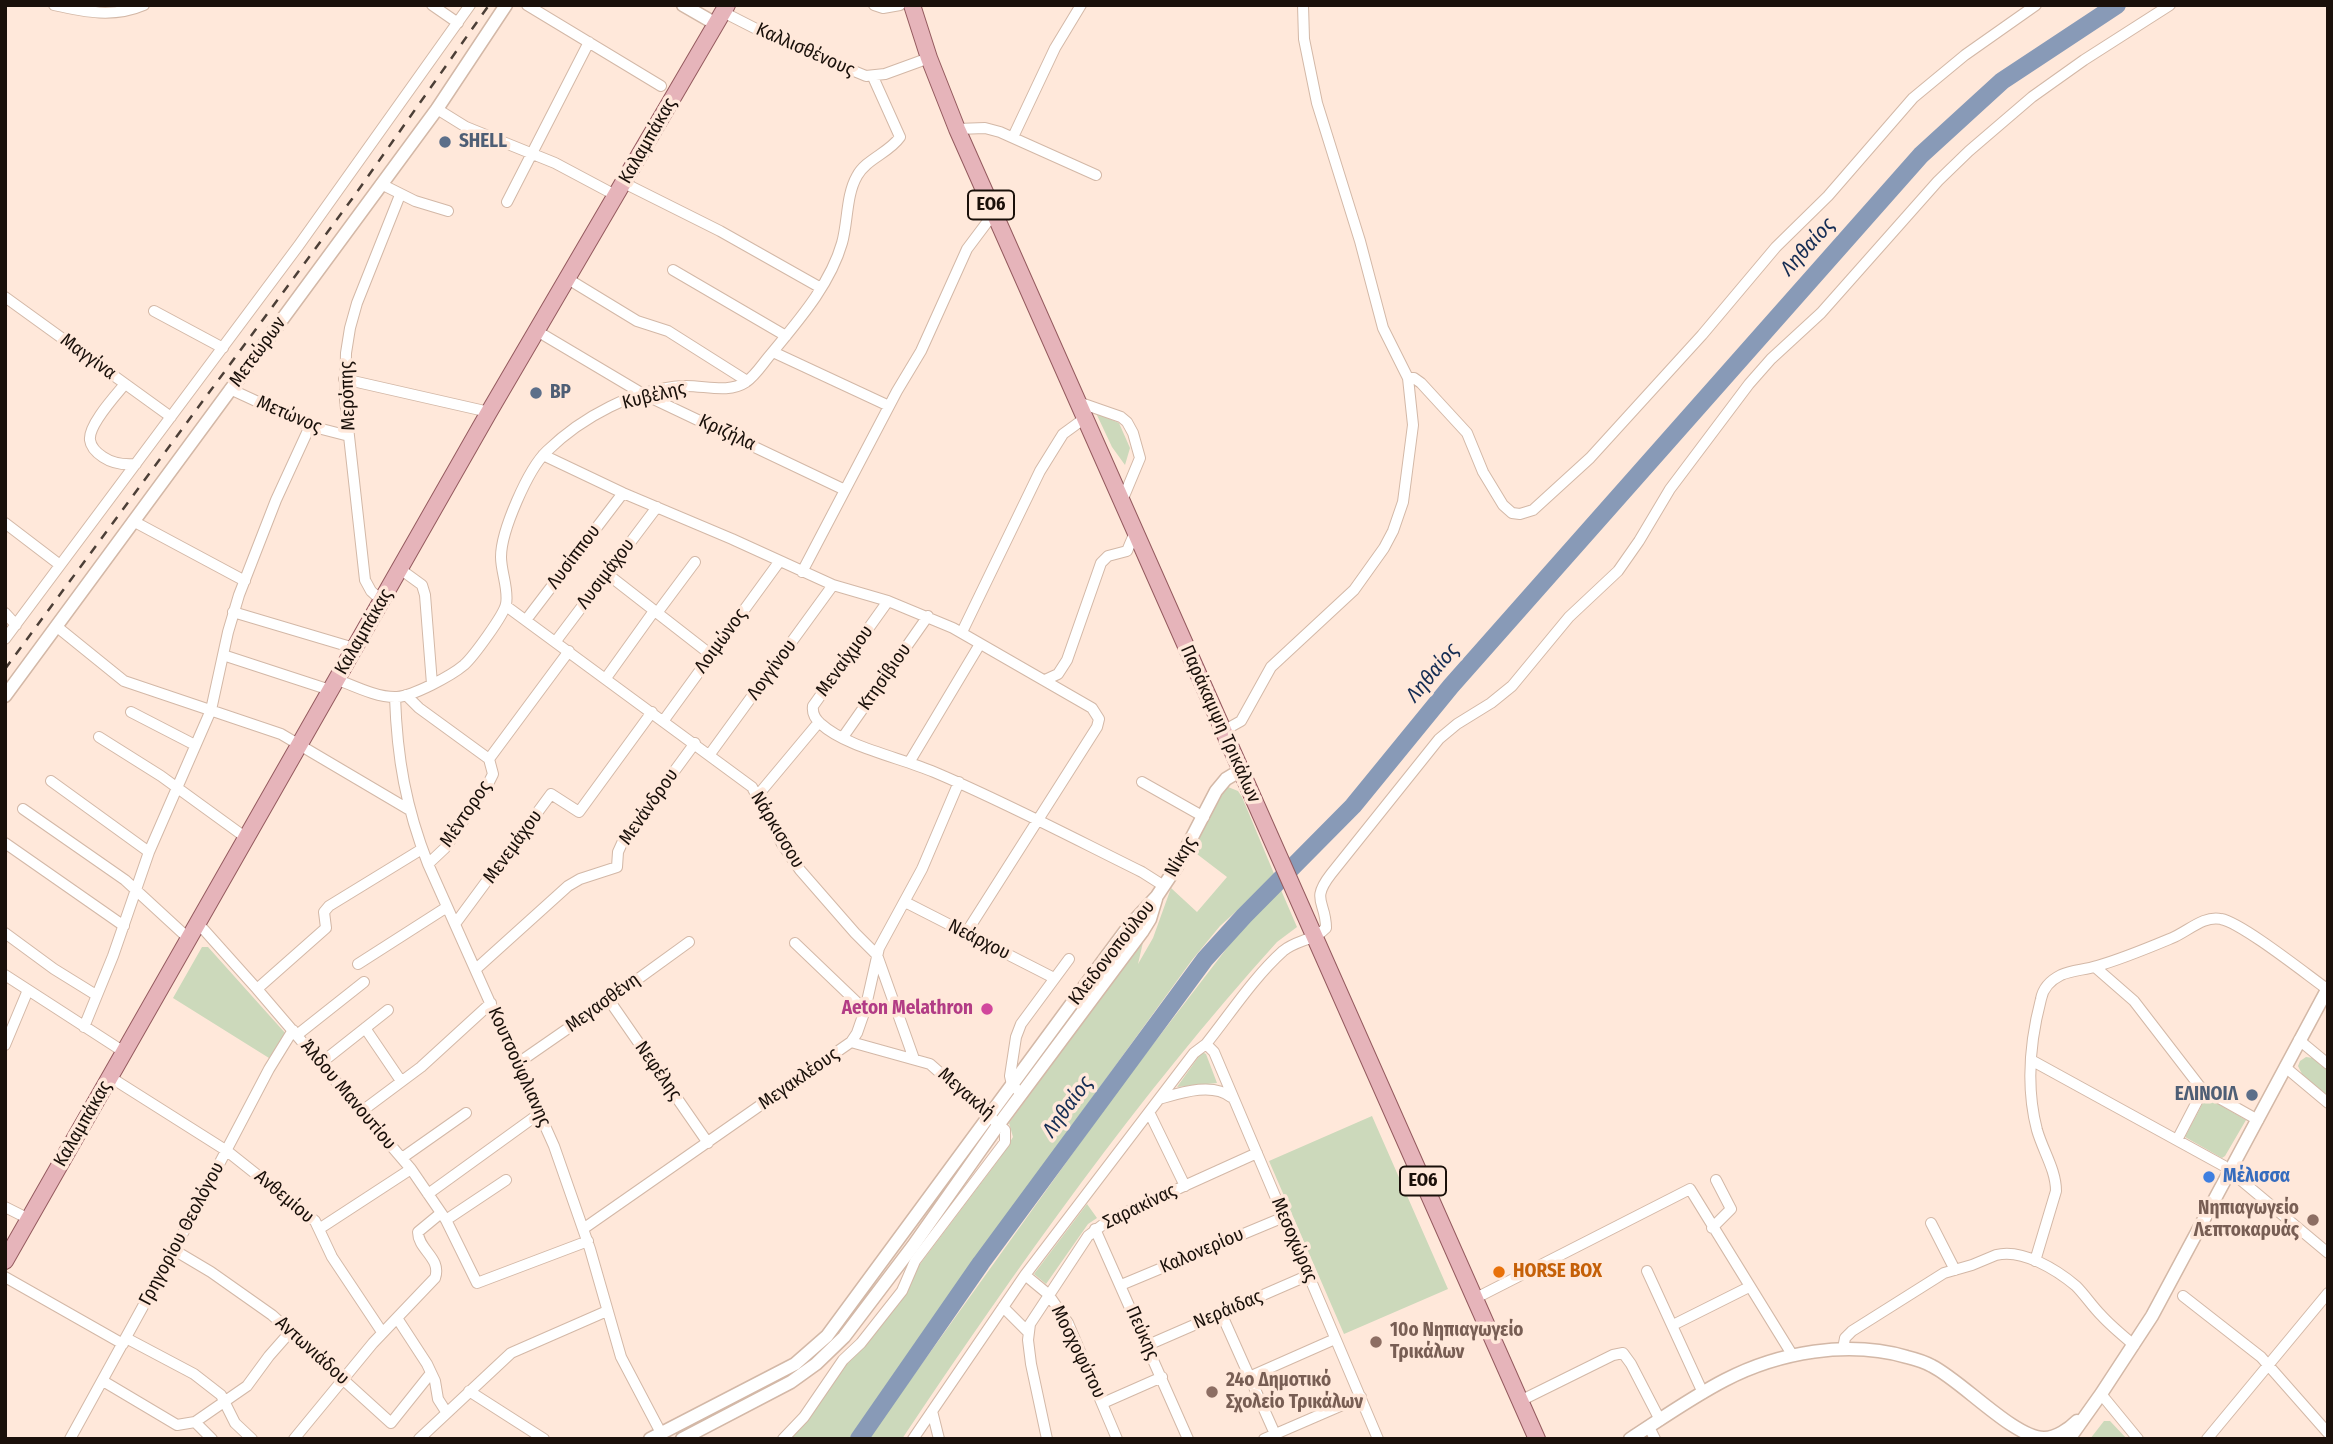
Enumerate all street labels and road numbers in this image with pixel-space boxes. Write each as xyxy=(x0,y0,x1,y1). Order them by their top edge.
street label: Καλλισθένους xyxy=(752,18,858,82)
street label: Καλαμπάκας xyxy=(614,94,682,188)
road number: ΕΟ6 xyxy=(968,190,1014,220)
street label: Μετεώρων xyxy=(225,312,291,392)
street label: Μαγγίνα xyxy=(56,329,120,385)
street label: Μερόπης xyxy=(335,361,361,431)
street label: Κυβέλης xyxy=(620,377,688,415)
street label: Μετώνος xyxy=(253,391,325,439)
street label: Κριζήλα xyxy=(695,410,759,456)
street label: Λυσίππου xyxy=(542,520,606,594)
street label: Λυσιμάχου xyxy=(572,534,640,614)
street label: Καλαμπάκας xyxy=(330,585,398,679)
street label: Λοιμώνος xyxy=(690,604,752,678)
street label: Μεναίχμου xyxy=(812,621,878,701)
street label: Λογγίνου xyxy=(742,635,802,705)
street label: Κτησίβιου xyxy=(854,639,916,715)
street label: Παράκαμψη Τρικάλων xyxy=(1175,642,1265,806)
street label: Μενάνδρου xyxy=(614,764,684,850)
street label: Μέντορος xyxy=(435,776,497,852)
street label: Νάρκισσου xyxy=(745,788,809,872)
street label: Μενεμάχου xyxy=(479,806,547,888)
street label: Νίκης xyxy=(1160,833,1202,881)
street label: Κλειδονοπούλου xyxy=(1064,896,1160,1010)
street label: Νεάρχου xyxy=(944,915,1014,965)
street label: Μεγασθένη xyxy=(561,968,645,1038)
street label: Κουτσούφλιανης xyxy=(482,1004,556,1130)
street label: Άλδου Μανουτίου xyxy=(295,1035,401,1155)
street label: Νεφέλης xyxy=(630,1037,686,1105)
street label: Μεγακλέους xyxy=(754,1043,844,1115)
street label: Μεγακλή xyxy=(933,1063,999,1125)
street label: Καλαμπάκας xyxy=(49,1077,117,1171)
street label: Γρηγορίου Θεολόγου xyxy=(135,1158,229,1310)
street label: Ανθεμίου xyxy=(250,1166,318,1228)
road number: ΕΟ6 xyxy=(1400,1166,1446,1196)
street label: Σαρακίνας xyxy=(1100,1180,1180,1234)
street label: Μεσοχώρας xyxy=(1266,1194,1322,1286)
street label: Καλονερίου xyxy=(1157,1223,1247,1279)
street label: Νεράιδας xyxy=(1190,1285,1266,1335)
street label: Μοσχοφύτου xyxy=(1046,1302,1110,1402)
street label: Πεύκης xyxy=(1120,1303,1164,1363)
street label: Αντωνιάδου xyxy=(270,1312,354,1390)

